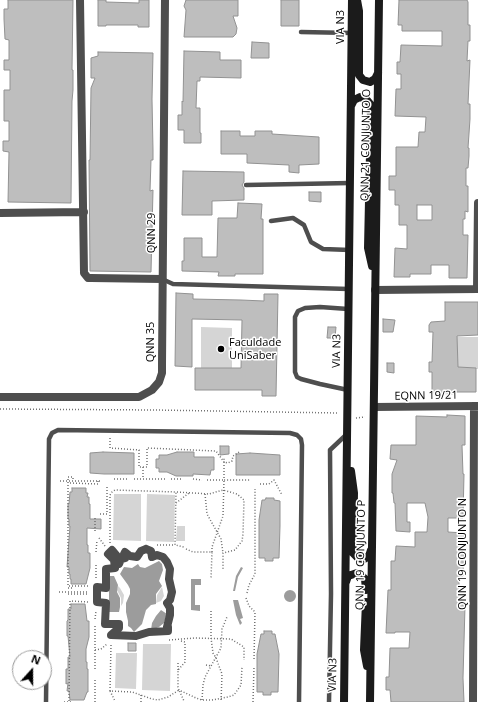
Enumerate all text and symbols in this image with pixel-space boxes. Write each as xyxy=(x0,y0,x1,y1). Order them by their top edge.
street label: VIA N3 xyxy=(334,10,348,44)
street label: QNN 21 CONJUNTO O xyxy=(358,89,374,201)
street label: QNN 29 xyxy=(145,213,159,253)
street label: QNN 35 xyxy=(144,322,158,362)
street label: VIA N3 xyxy=(330,334,344,368)
place label: Faculdade UniSaber xyxy=(229,336,281,362)
marker: Faculdade UniSaber xyxy=(216,344,226,354)
street label: EQNN 19/21 xyxy=(394,389,458,403)
street label: QNN 19 CONJUNTO N xyxy=(456,498,470,610)
street label: QNN 19 CONJUNTO P xyxy=(353,500,369,610)
north arrow xyxy=(12,650,52,690)
text: N xyxy=(29,651,43,668)
street label: VIA N3 xyxy=(326,658,340,692)

